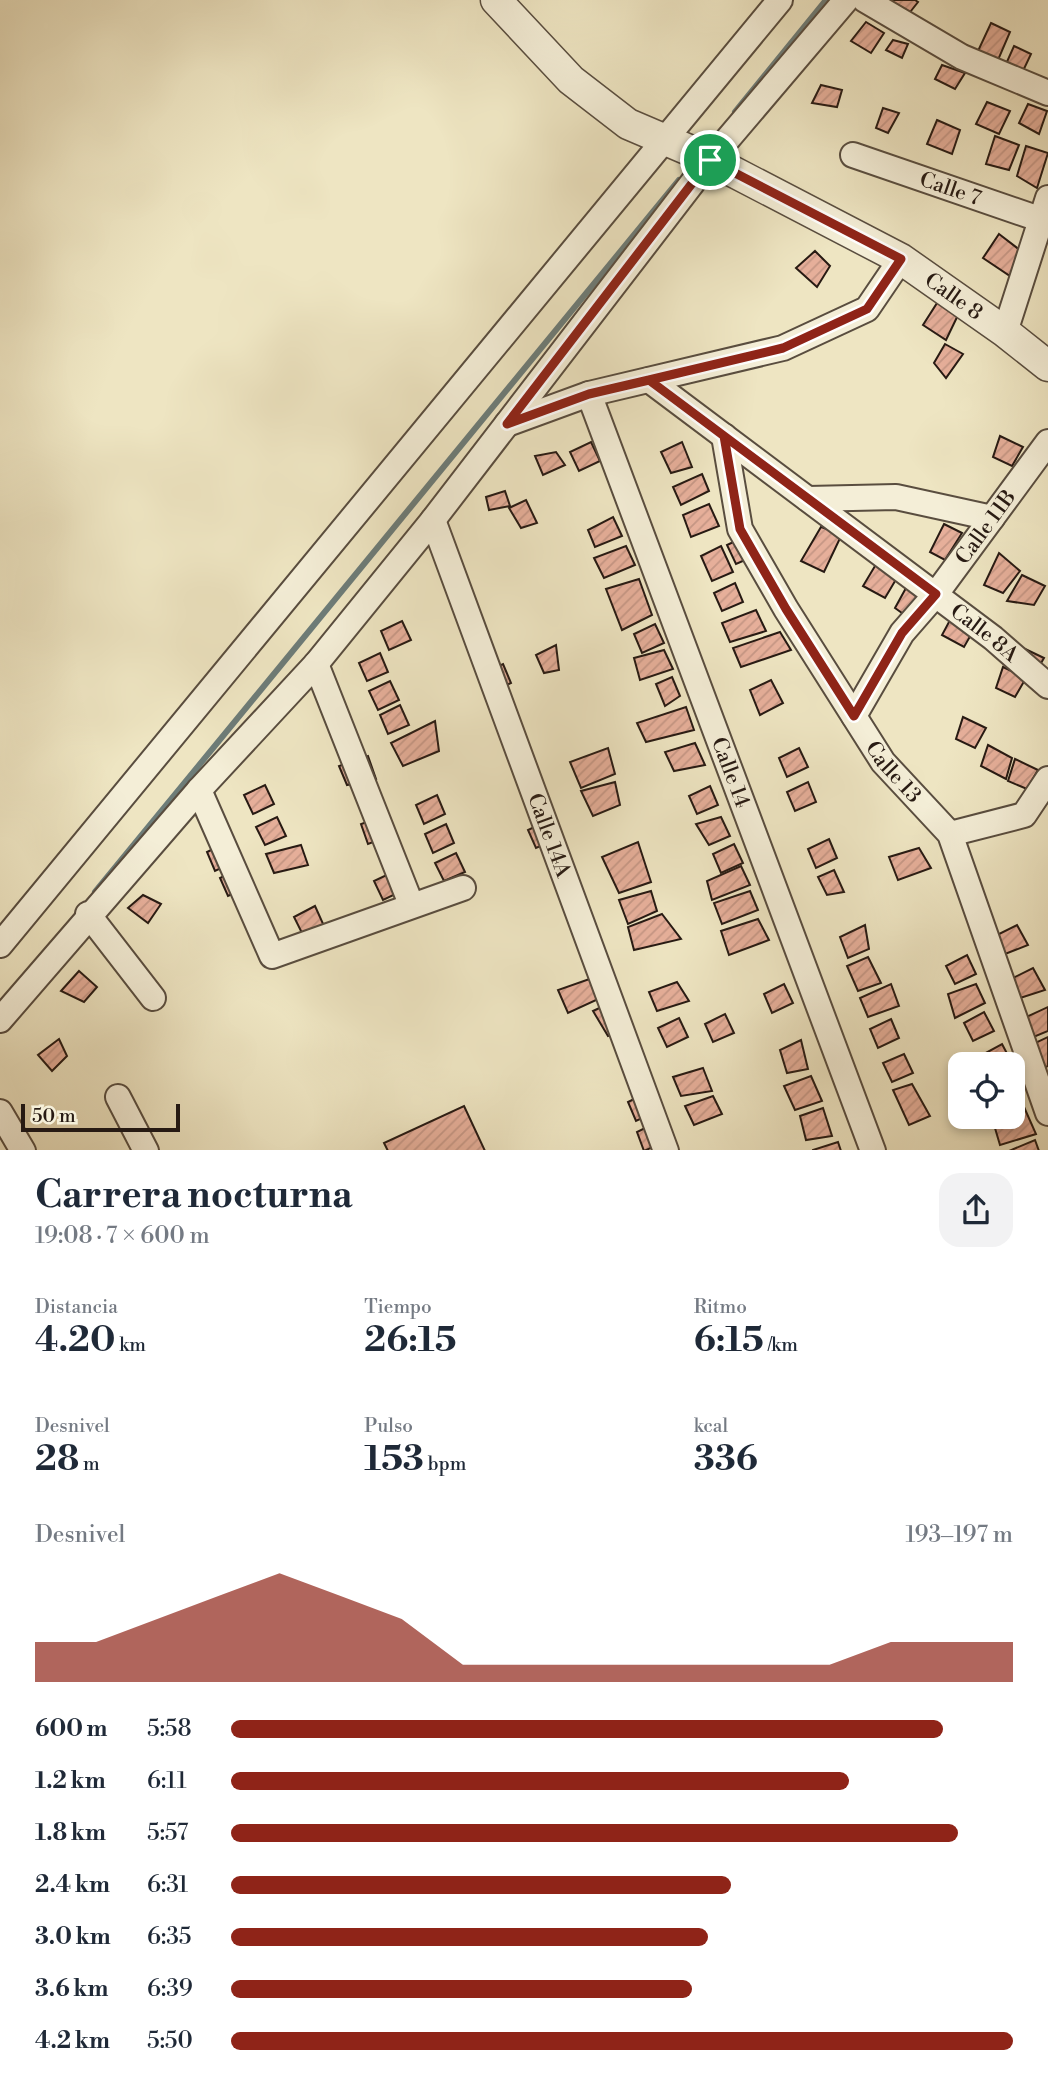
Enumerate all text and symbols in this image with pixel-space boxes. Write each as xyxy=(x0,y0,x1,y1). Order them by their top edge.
pin xyxy=(680,130,740,190)
icon: arrive xyxy=(691,141,729,179)
street label: Calle 7 xyxy=(916,167,985,212)
street label: Calle 8 xyxy=(919,268,988,326)
street label: Calle 11B xyxy=(950,485,1022,570)
street label: Calle 8A xyxy=(945,598,1024,669)
street label: Calle 14 xyxy=(705,734,755,811)
street label: Calle 13 xyxy=(859,737,926,809)
street label: Calle 14A xyxy=(521,790,576,882)
map controls xyxy=(948,1052,1025,1129)
button: locate xyxy=(948,1052,1025,1129)
scale bar xyxy=(21,1101,180,1133)
text: 50 m xyxy=(32,1104,76,1128)
text: Carrera nocturna xyxy=(35,1172,353,1219)
button: share xyxy=(939,1173,1013,1247)
text: 19:08 · 7 × 600 m xyxy=(35,1222,210,1250)
text: Distancia xyxy=(35,1295,118,1319)
text: Tiempo xyxy=(364,1295,432,1319)
text: Ritmo xyxy=(694,1295,747,1319)
text: 4.20 xyxy=(35,1319,115,1362)
text: 26:15 xyxy=(364,1319,456,1362)
text: 6:15 xyxy=(694,1319,764,1362)
text: km xyxy=(115,1333,146,1357)
text: /km xyxy=(764,1333,798,1357)
text: Desnivel xyxy=(35,1414,110,1438)
text: Pulso xyxy=(364,1414,413,1438)
text: kcal xyxy=(694,1414,728,1438)
text: 28 xyxy=(35,1438,79,1481)
text: 153 xyxy=(364,1438,424,1481)
text: 336 xyxy=(694,1438,758,1481)
text: m xyxy=(79,1452,100,1476)
text: bpm xyxy=(424,1452,466,1476)
text: Desnivel xyxy=(35,1521,125,1549)
text: 193–197 m xyxy=(905,1521,1013,1549)
text: 600 m xyxy=(35,1715,108,1743)
text: 5:58 xyxy=(147,1715,192,1743)
text: 1.2 km xyxy=(35,1767,106,1795)
text: 6:11 xyxy=(147,1767,187,1795)
text: 1.8 km xyxy=(35,1819,106,1847)
text: 5:57 xyxy=(147,1819,188,1847)
text: 2.4 km xyxy=(35,1871,110,1899)
text: 6:31 xyxy=(147,1871,188,1899)
text: 3.0 km xyxy=(35,1923,111,1951)
text: 6:35 xyxy=(147,1923,192,1951)
text: 3.6 km xyxy=(35,1975,108,2003)
text: 6:39 xyxy=(147,1975,193,2003)
text: 4.2 km xyxy=(35,2027,110,2055)
text: 5:50 xyxy=(147,2027,193,2055)

